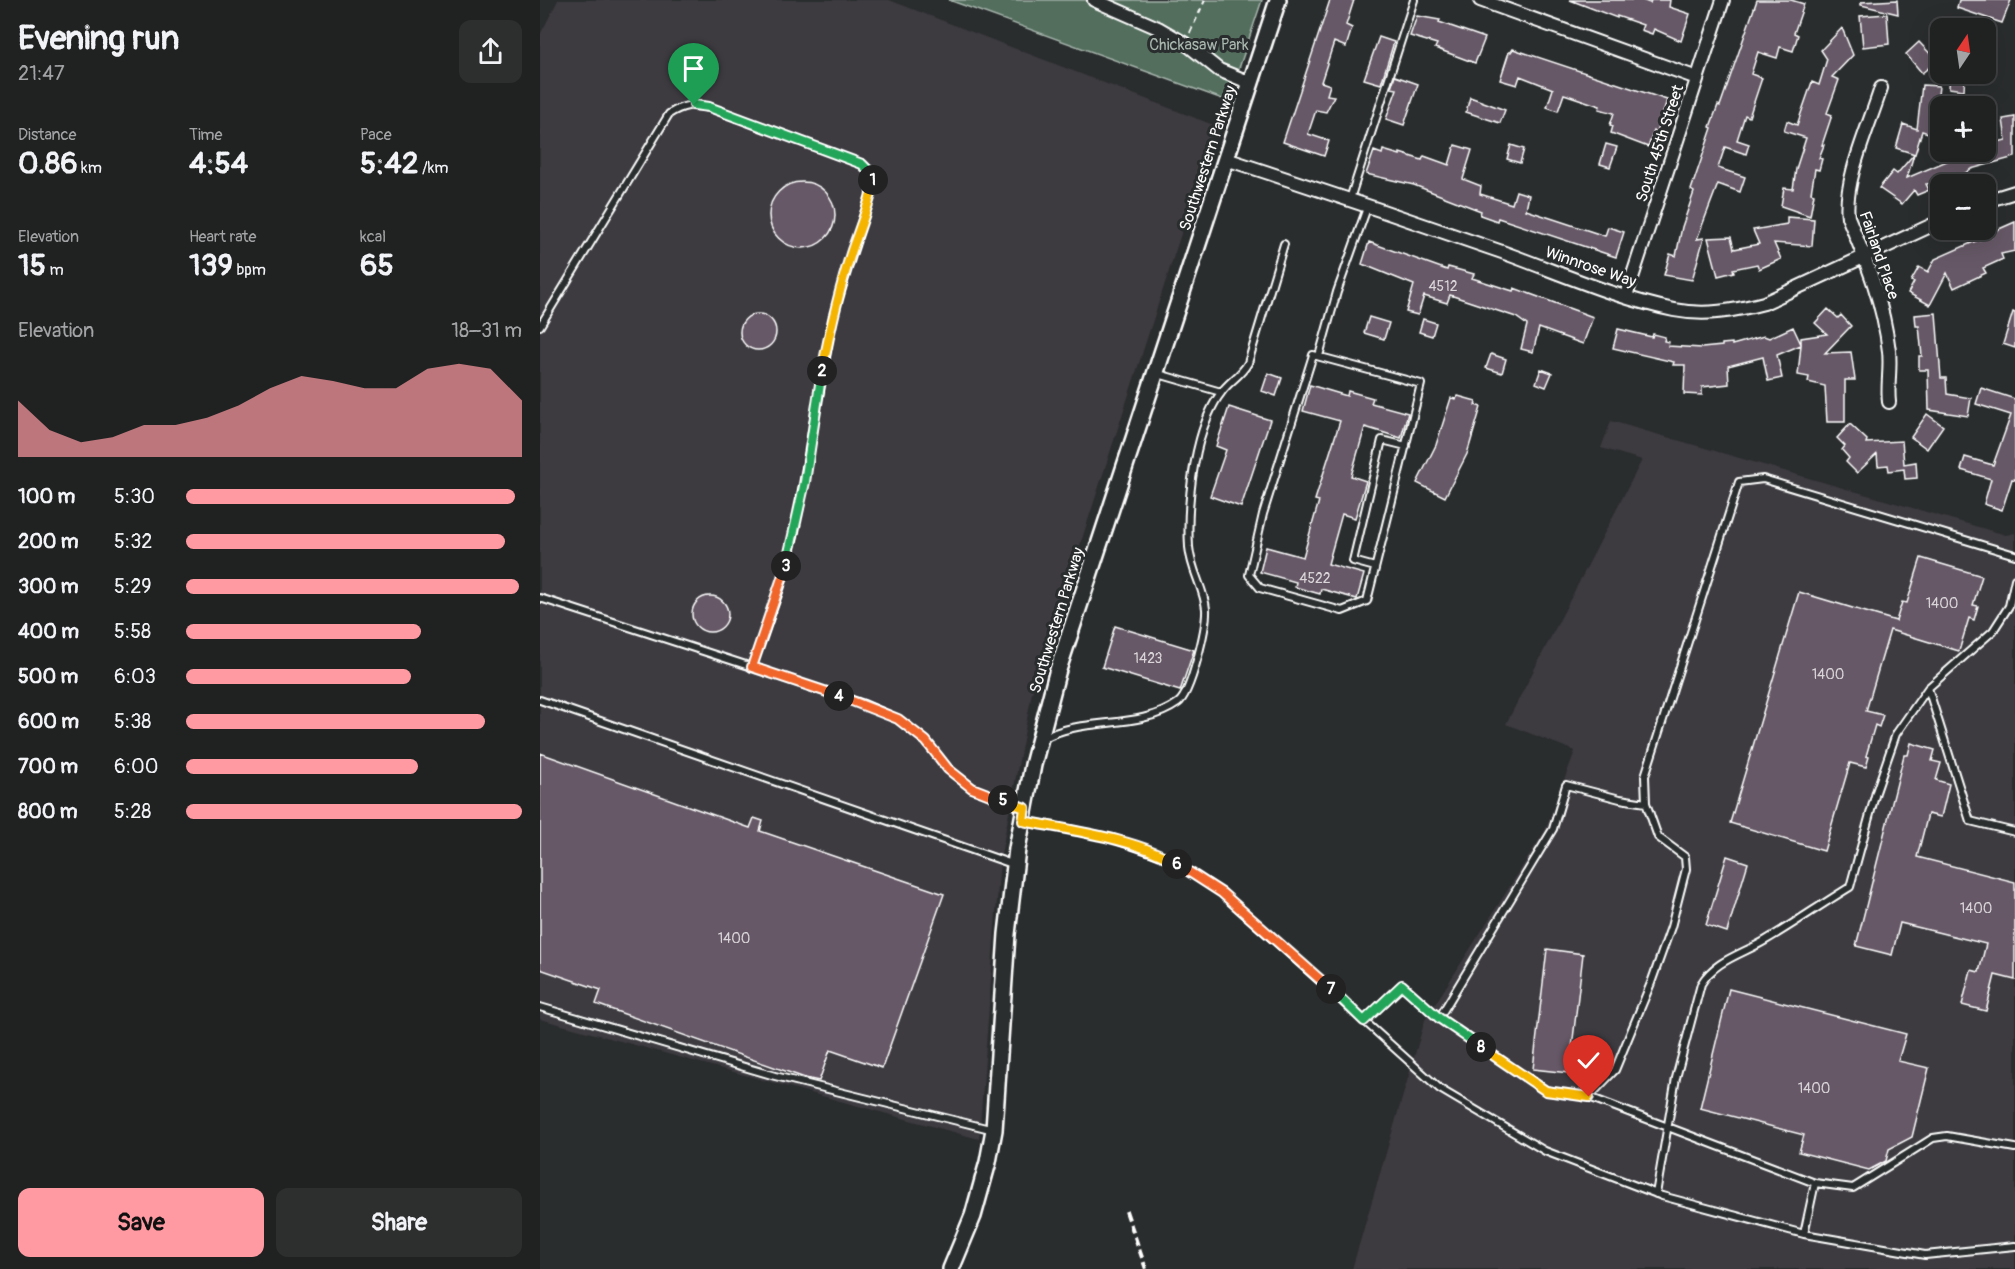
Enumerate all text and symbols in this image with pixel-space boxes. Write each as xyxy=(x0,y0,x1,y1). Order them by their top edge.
text: Evening run xyxy=(18,18,179,59)
north arrow xyxy=(1930,18,1996,84)
map controls xyxy=(1930,18,1996,240)
button: share xyxy=(459,20,522,83)
park label: Chickasaw Park xyxy=(1149,35,1249,55)
pin xyxy=(668,43,719,105)
icon: arrive xyxy=(677,52,710,85)
text: 21:47 xyxy=(18,61,65,86)
street label: South 45th Street xyxy=(1632,82,1689,204)
street label: Southwestern Parkway xyxy=(1175,83,1241,233)
button: + xyxy=(1930,96,1996,162)
text: Distance xyxy=(18,125,77,145)
text: Time xyxy=(189,125,222,145)
text: Pace xyxy=(360,125,392,145)
text: 0.86 xyxy=(18,145,78,182)
text: 4:54 xyxy=(189,145,248,182)
text: 5:42 xyxy=(360,145,418,182)
text: km xyxy=(78,158,102,178)
text: /km xyxy=(418,158,449,178)
pin: 1 xyxy=(858,165,888,195)
text: 1 xyxy=(870,170,876,190)
button: − xyxy=(1930,174,1996,240)
street label: Fairland Place xyxy=(1855,209,1904,302)
text: Elevation xyxy=(18,227,79,247)
text: Heart rate xyxy=(189,227,256,247)
text: kcal xyxy=(360,227,386,247)
street label: Winnrose Way xyxy=(1543,242,1639,292)
text: 15 xyxy=(18,247,46,284)
text: 139 xyxy=(189,247,233,284)
text: 65 xyxy=(360,247,394,284)
text: m xyxy=(46,260,64,280)
text: bpm xyxy=(233,260,266,280)
house number: 4512 xyxy=(1428,278,1458,295)
text: Elevation xyxy=(18,318,94,343)
text: 18–31 m xyxy=(451,318,522,343)
pin: 2 xyxy=(807,356,837,386)
text: 2 xyxy=(818,361,826,381)
text: 100 m xyxy=(18,484,75,509)
text: 5:30 xyxy=(114,484,155,509)
text: 200 m xyxy=(18,529,79,554)
text: 5:32 xyxy=(114,529,153,554)
street label: Southwestern Parkway xyxy=(1025,545,1089,696)
pin: 3 xyxy=(771,551,801,581)
text: 3 xyxy=(782,556,790,576)
house number: 4522 xyxy=(1299,570,1331,587)
text: 300 m xyxy=(18,574,79,599)
text: 5:29 xyxy=(114,574,152,599)
house number: 1400 xyxy=(1926,595,1958,612)
text: 400 m xyxy=(18,619,79,644)
text: 5:58 xyxy=(114,619,151,644)
house number: 1423 xyxy=(1134,650,1163,667)
text: 500 m xyxy=(18,664,78,689)
text: 6:03 xyxy=(114,664,156,689)
house number: 1400 xyxy=(1812,666,1844,683)
pin: 4 xyxy=(824,681,854,711)
text: 4 xyxy=(834,686,844,706)
text: 600 m xyxy=(18,709,79,734)
text: 5:38 xyxy=(114,709,151,734)
text: 700 m xyxy=(18,754,78,779)
text: 6:00 xyxy=(114,754,158,779)
pin: 5 xyxy=(988,785,1018,815)
text: 5 xyxy=(999,790,1007,810)
text: 800 m xyxy=(18,799,78,824)
text: 5:28 xyxy=(114,799,151,824)
pin: 6 xyxy=(1162,849,1192,879)
text: 6 xyxy=(1172,854,1182,874)
house number: 1400 xyxy=(1960,900,1992,917)
house number: 1400 xyxy=(718,930,750,947)
pin: 7 xyxy=(1316,974,1346,1004)
text: 7 xyxy=(1327,979,1335,999)
pin: 8 xyxy=(1466,1032,1496,1062)
pin xyxy=(1563,1035,1614,1097)
text: 8 xyxy=(1477,1037,1485,1057)
icon: check xyxy=(1572,1044,1605,1077)
house number: 1400 xyxy=(1798,1080,1830,1097)
button: Save xyxy=(18,1188,264,1257)
button: Share xyxy=(276,1188,522,1257)

